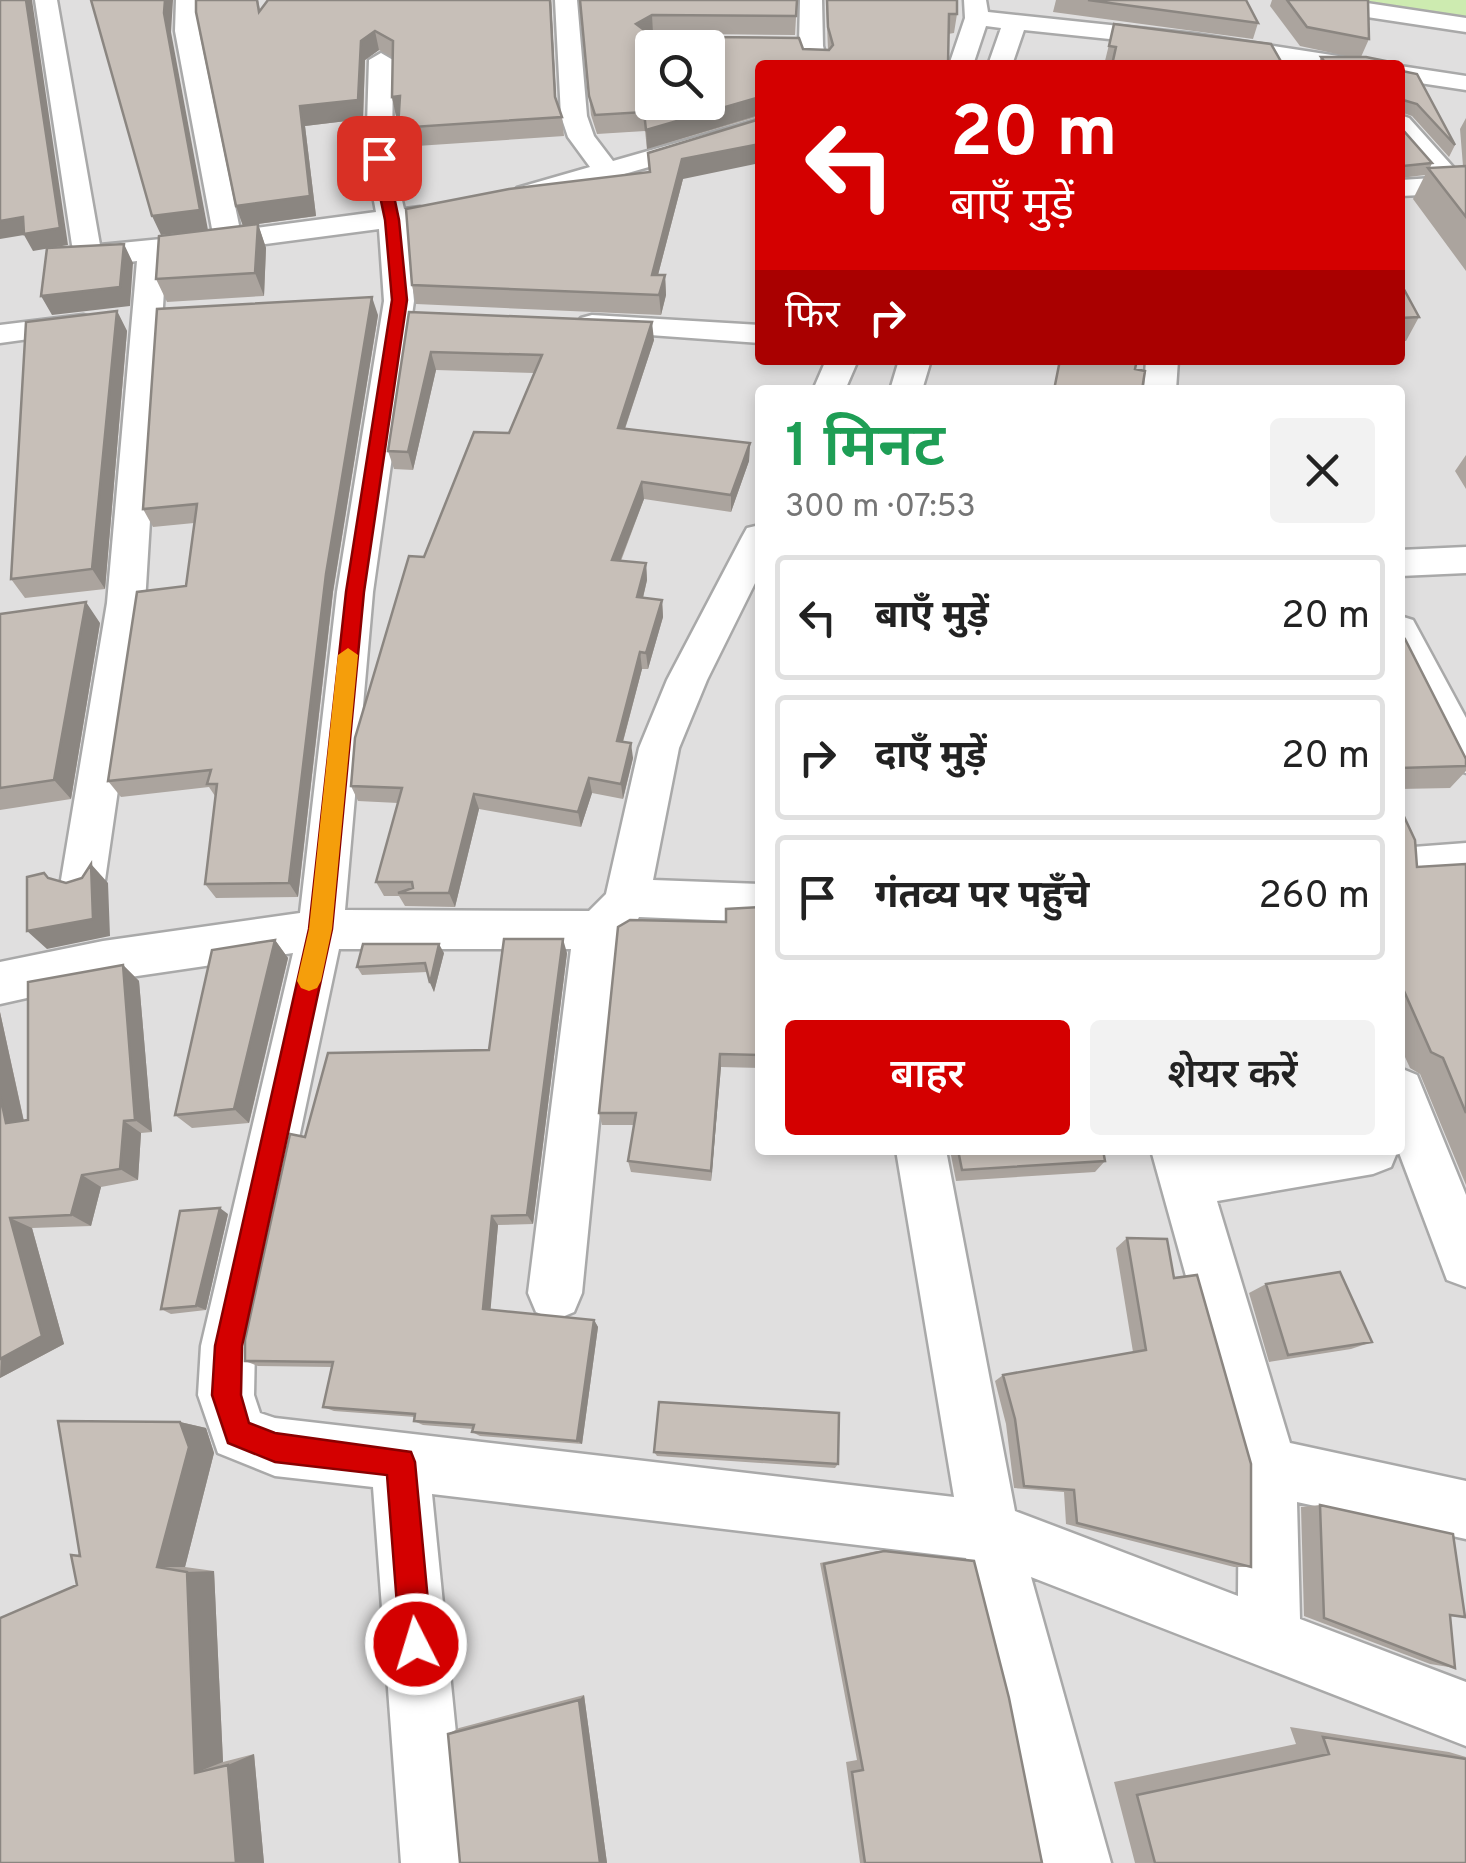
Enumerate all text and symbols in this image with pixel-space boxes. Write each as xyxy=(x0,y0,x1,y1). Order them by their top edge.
map controls xyxy=(635,30,725,120)
button: search xyxy=(635,30,725,120)
text: 20 m xyxy=(950,92,1118,181)
icon: left xyxy=(785,100,915,230)
pin xyxy=(337,116,422,201)
icon: arrive xyxy=(352,131,407,186)
text: बाएँ मुड़ें xyxy=(950,179,1074,236)
icon: right xyxy=(860,290,915,345)
text: फिर xyxy=(785,293,840,342)
text: 1 मिनट xyxy=(785,412,945,488)
button: close xyxy=(1270,418,1375,523)
text: 300 m · 07:53 xyxy=(785,488,976,528)
icon: left xyxy=(790,590,845,645)
text: बाएँ मुड़ें xyxy=(875,593,989,642)
text: 20 m xyxy=(1281,593,1370,642)
icon: right xyxy=(790,730,845,785)
text: दाएँ मुड़ें xyxy=(875,733,987,782)
text: 20 m xyxy=(1281,733,1370,782)
icon: arrive xyxy=(790,870,845,925)
text: गंतव्य पर पहुँचे xyxy=(875,873,1089,922)
text: 260 m xyxy=(1259,873,1370,922)
button: बाहर xyxy=(785,1020,1070,1135)
button: शेयर करें xyxy=(1090,1020,1375,1135)
position arrow xyxy=(364,1592,468,1696)

